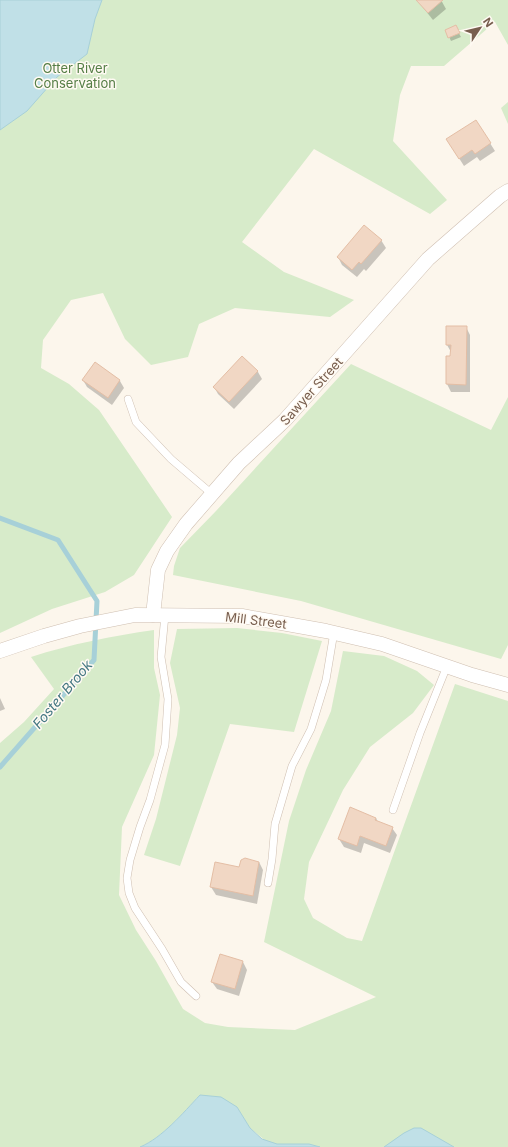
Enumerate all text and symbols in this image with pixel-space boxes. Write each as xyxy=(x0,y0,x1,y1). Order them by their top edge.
north arrow xyxy=(460,8,500,48)
text: N xyxy=(480,15,496,30)
park label: Otter River Conservation xyxy=(34,60,116,91)
street label: Sawyer Street xyxy=(276,354,346,428)
street label: Mill Street xyxy=(224,608,288,632)
water label: Foster Brook xyxy=(29,656,96,732)

